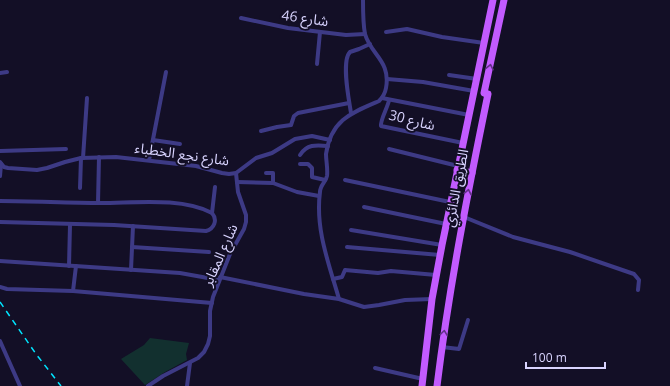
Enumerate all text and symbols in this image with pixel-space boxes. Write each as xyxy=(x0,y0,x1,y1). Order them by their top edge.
street label: شارع 46 xyxy=(280,5,330,32)
one-way arrow xyxy=(485,64,493,70)
street label: شارع 30 xyxy=(387,105,437,136)
street label: شارع نجع الخطباء xyxy=(133,137,231,172)
street label: الطريق الدائري xyxy=(439,147,475,229)
one-way arrow xyxy=(464,188,472,195)
street label: شارع المقابر xyxy=(197,221,244,291)
one-way arrow xyxy=(439,330,448,336)
scale bar xyxy=(526,344,605,370)
text: 100 m xyxy=(532,349,567,366)

